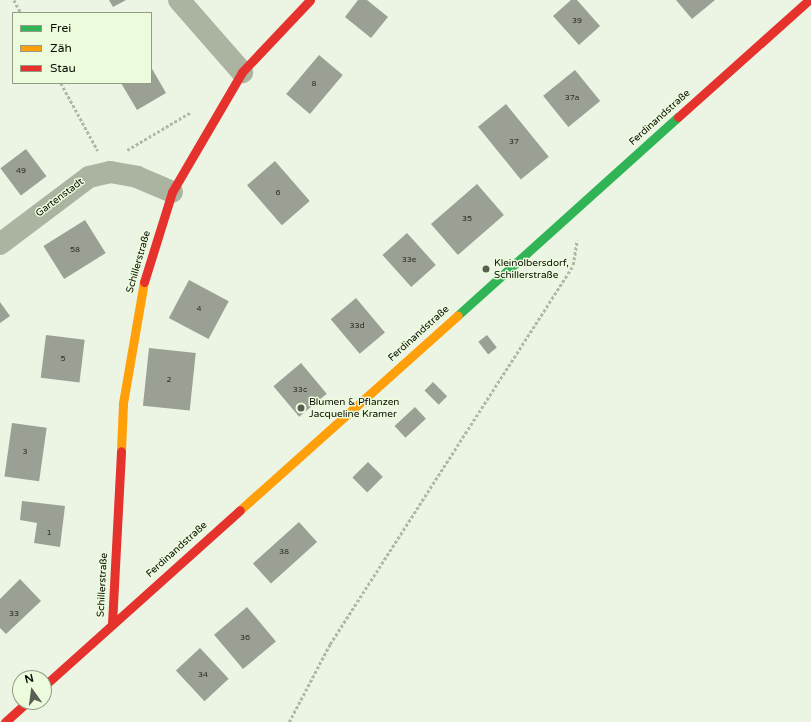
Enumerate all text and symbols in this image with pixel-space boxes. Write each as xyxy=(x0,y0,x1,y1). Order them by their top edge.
legend xyxy=(12,12,152,84)
house number: 39 xyxy=(572,16,582,26)
text: Frei xyxy=(50,21,71,35)
text: Zäh xyxy=(50,41,72,55)
text: Stau xyxy=(50,61,76,75)
house number: 8 xyxy=(311,79,317,89)
street label: Ferdinandstraße xyxy=(627,88,693,148)
house number: 37a xyxy=(565,93,579,103)
house number: 37 xyxy=(509,137,519,147)
house number: 49 xyxy=(16,166,26,176)
street label: Gartenstadt xyxy=(34,176,86,220)
house number: 6 xyxy=(275,188,281,198)
house number: 35 xyxy=(462,214,472,224)
street label: Schillerstraße xyxy=(124,229,154,295)
house number: 58 xyxy=(70,245,80,255)
house number: 33e xyxy=(402,255,416,265)
place label: Kleinolbersdorf, Schillerstraße xyxy=(494,257,569,280)
marker: Kleinolbersdorf, Schillerstraße xyxy=(481,264,491,274)
house number: 4 xyxy=(196,304,202,314)
street label: Ferdinandstraße xyxy=(386,304,452,364)
house number: 33d xyxy=(349,321,365,331)
house number: 5 xyxy=(60,354,66,364)
house number: 2 xyxy=(166,375,172,385)
house number: 33c xyxy=(293,385,307,395)
place label: Blumen & Pflanzen Jacqueline Kramer xyxy=(309,396,399,420)
marker: Blumen & Pflanzen Jacqueline Kramer xyxy=(296,403,306,413)
house number: 3 xyxy=(22,447,28,457)
street label: Ferdinandstraße xyxy=(144,520,210,580)
house number: 1 xyxy=(46,528,52,538)
house number: 38 xyxy=(279,547,289,557)
street label: Schillerstraße xyxy=(95,553,111,617)
house number: 33 xyxy=(9,609,19,619)
house number: 36 xyxy=(240,633,250,643)
north arrow xyxy=(12,670,52,710)
house number: 34 xyxy=(198,670,208,680)
text: N xyxy=(23,671,35,686)

